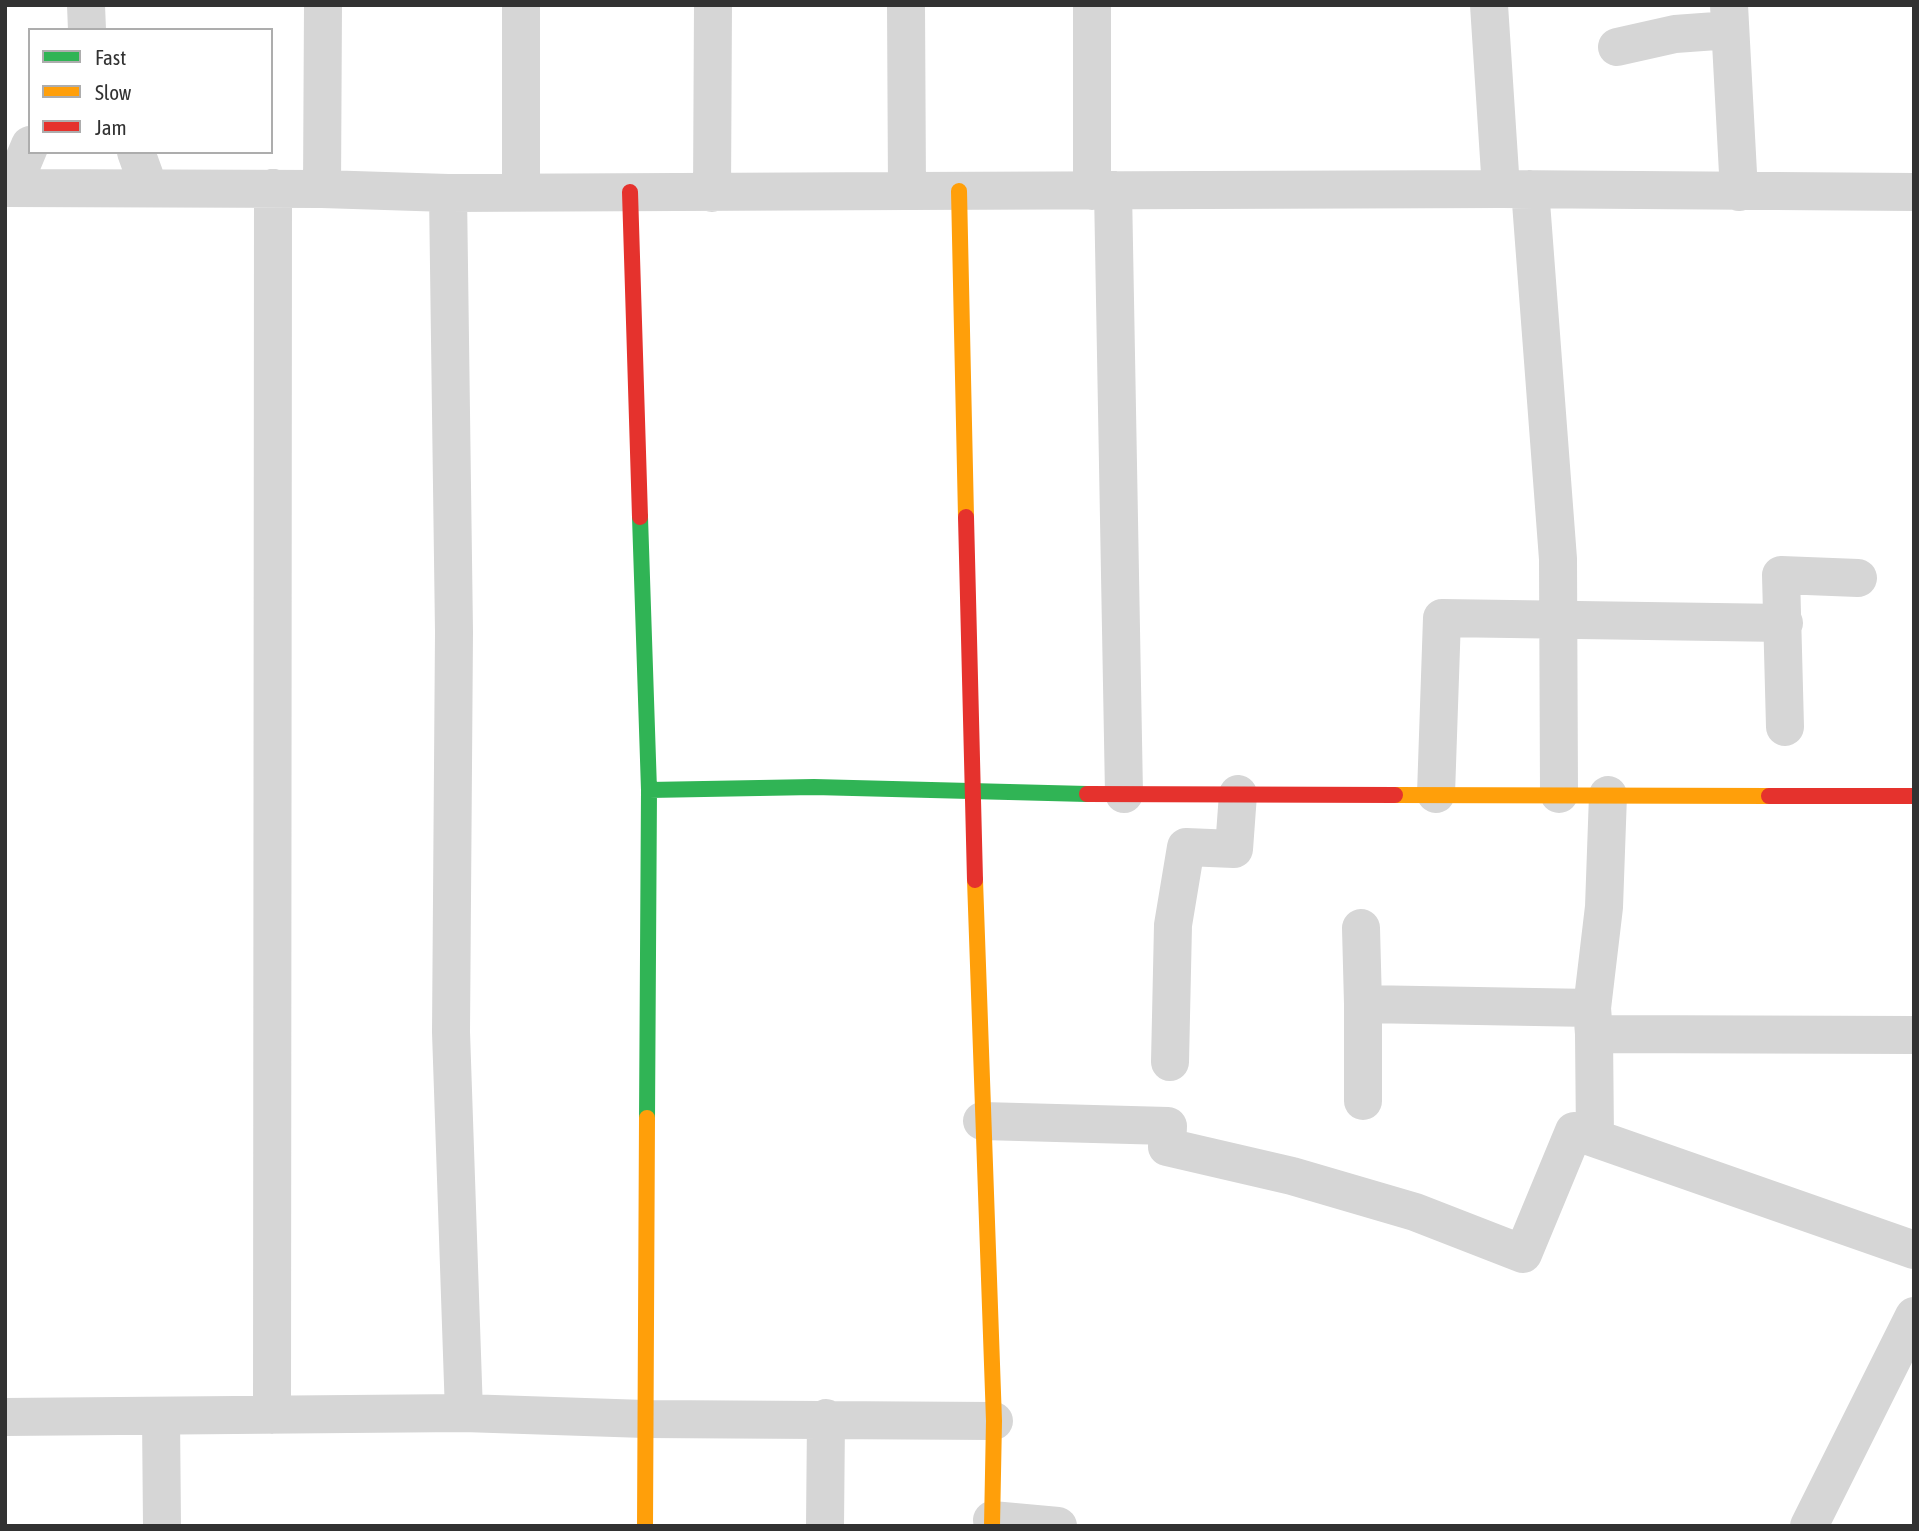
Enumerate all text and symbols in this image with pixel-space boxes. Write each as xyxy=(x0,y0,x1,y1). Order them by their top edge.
legend xyxy=(28,28,273,154)
text: Fast xyxy=(95,45,126,69)
text: Slow xyxy=(95,80,131,104)
text: Jam xyxy=(95,115,127,139)

